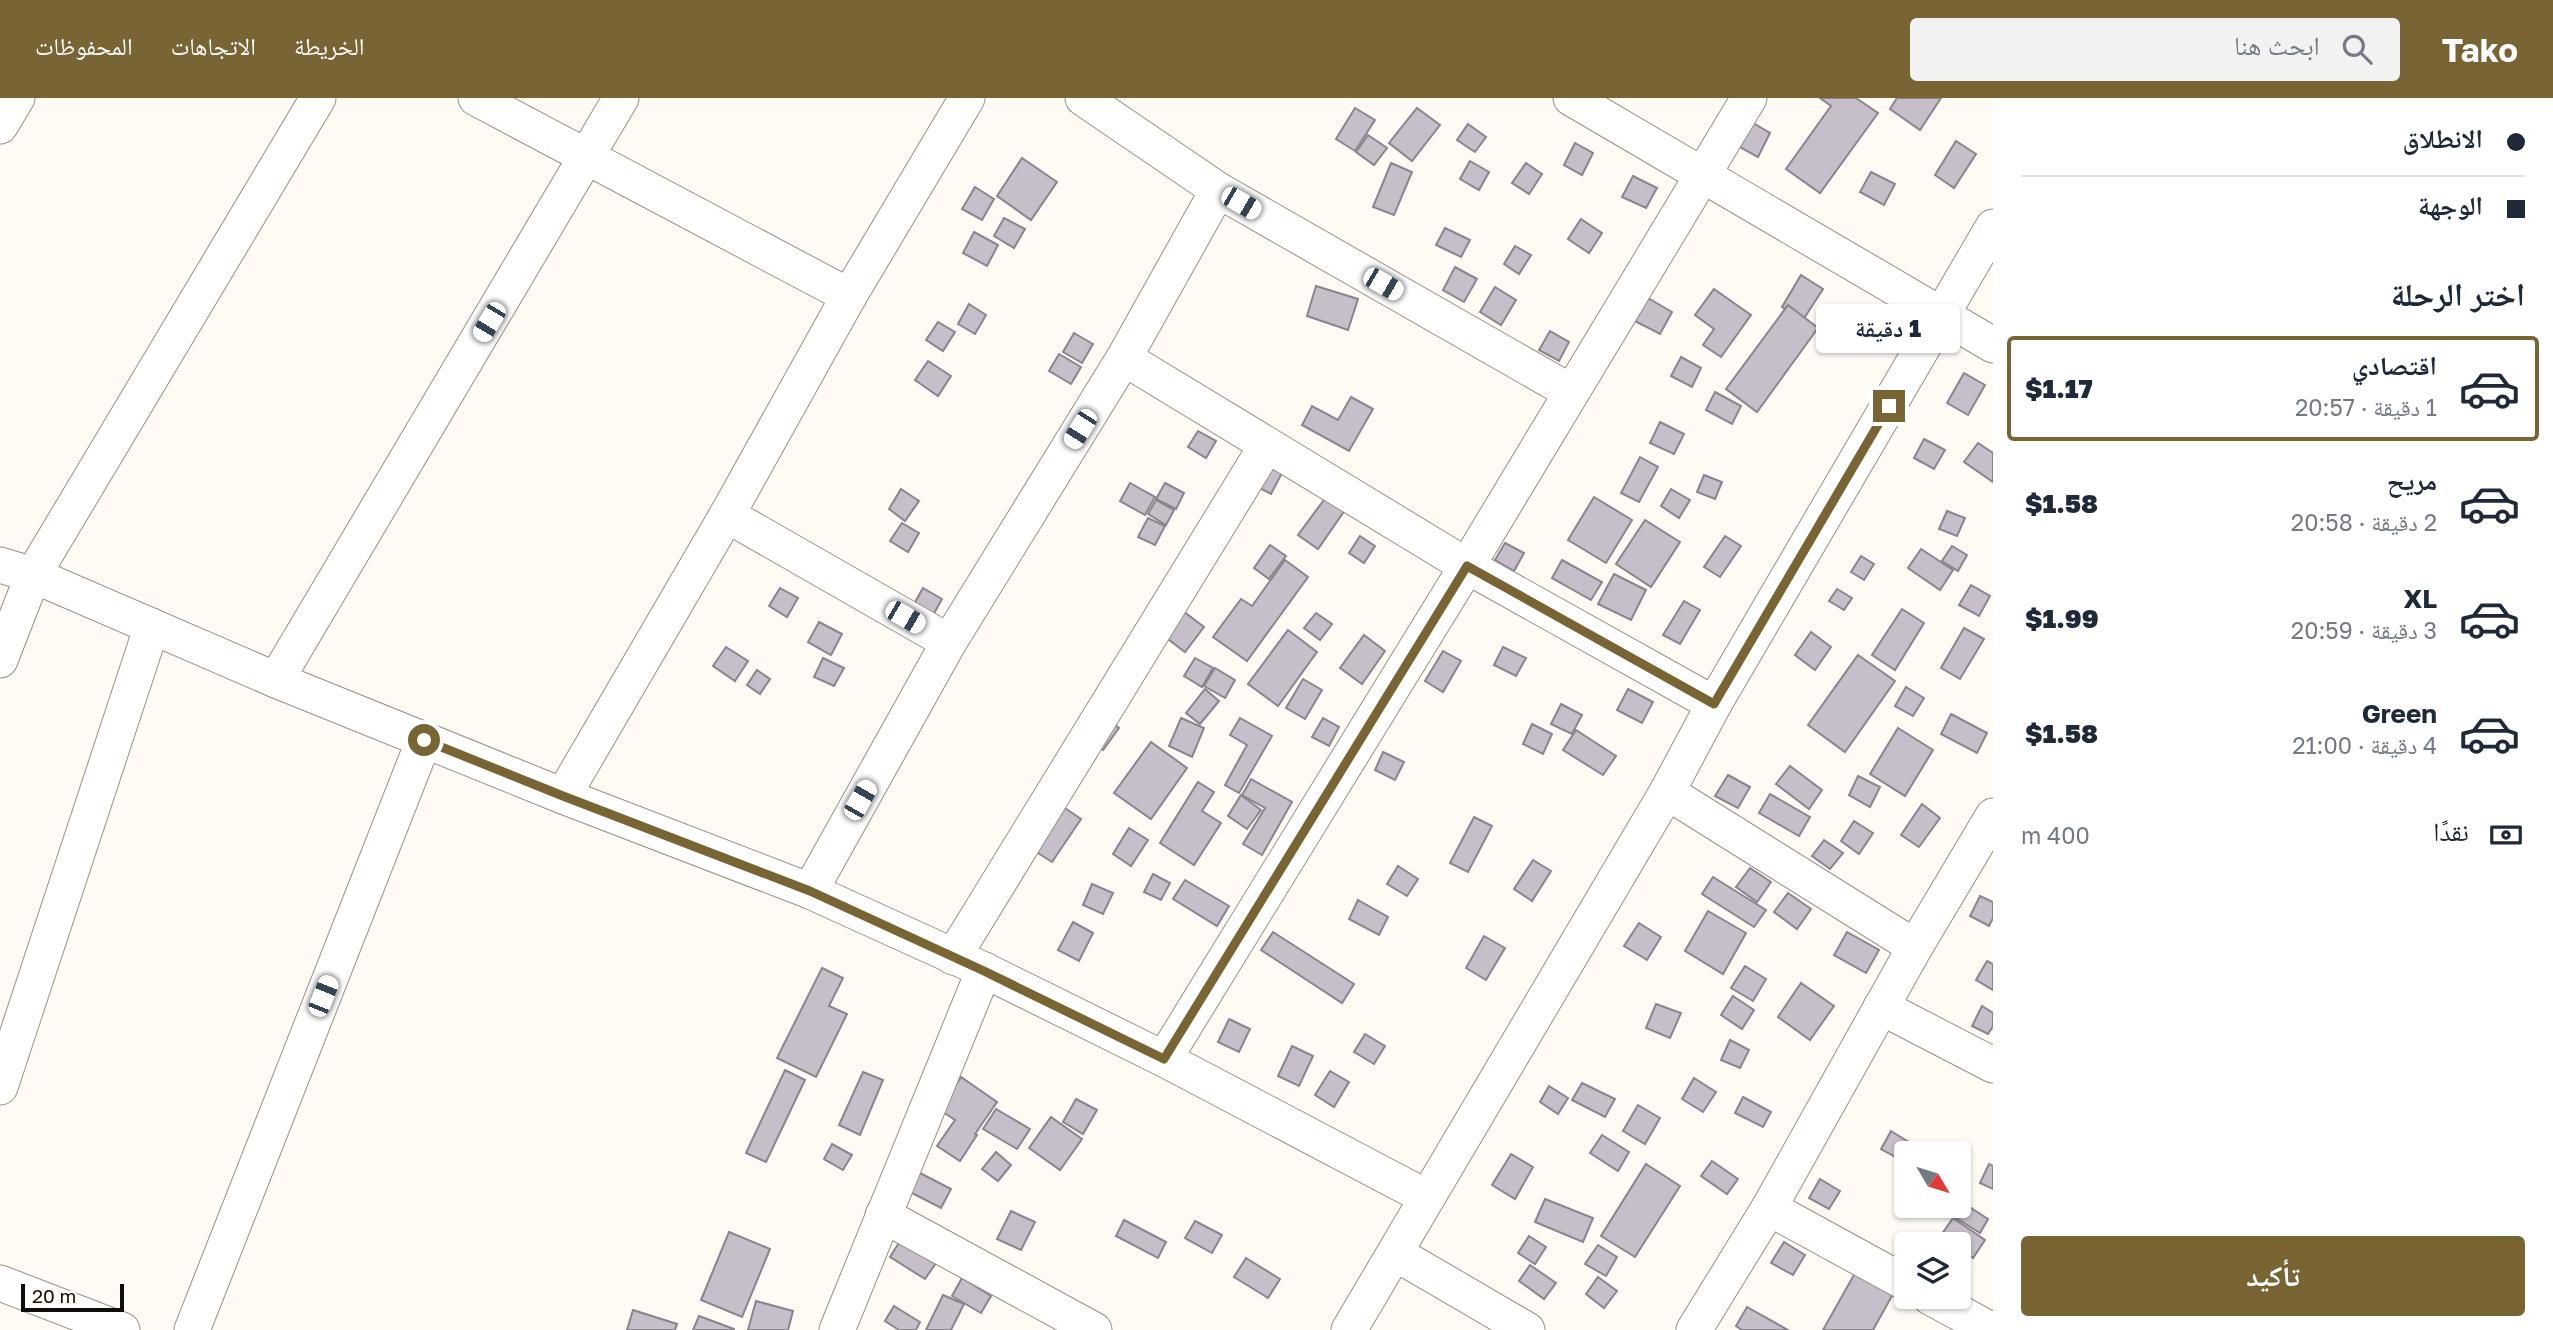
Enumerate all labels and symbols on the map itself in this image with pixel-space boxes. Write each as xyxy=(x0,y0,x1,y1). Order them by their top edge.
car xyxy=(1218,183,1265,223)
car xyxy=(1360,264,1407,304)
car xyxy=(470,299,509,345)
callout: 1 دقيقة xyxy=(1817,304,1961,354)
route end xyxy=(1873,390,1905,422)
car xyxy=(1060,406,1101,452)
car xyxy=(882,597,929,637)
route start xyxy=(408,724,440,756)
car xyxy=(841,777,880,823)
car xyxy=(306,973,341,1019)
north arrow xyxy=(1894,1141,1970,1218)
scale bar xyxy=(21,1281,124,1313)

